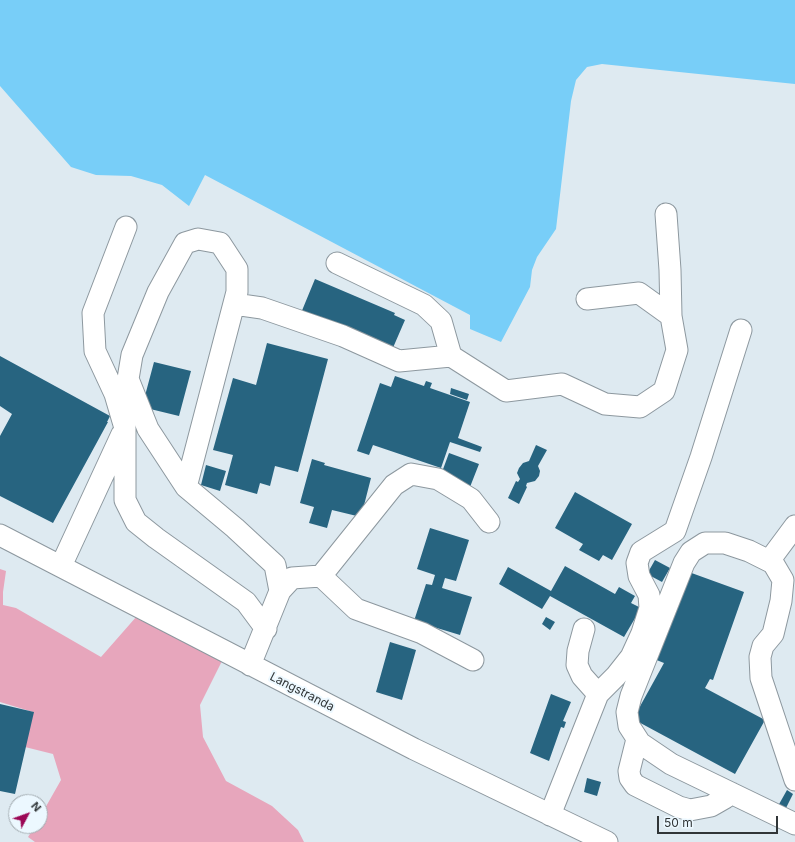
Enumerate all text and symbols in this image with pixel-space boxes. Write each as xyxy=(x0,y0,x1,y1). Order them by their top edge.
street label: Langstranda xyxy=(267,670,337,714)
north arrow xyxy=(8,794,48,834)
text: N xyxy=(28,799,44,815)
scale bar xyxy=(659,808,780,834)
text: 50 m xyxy=(664,815,693,830)

